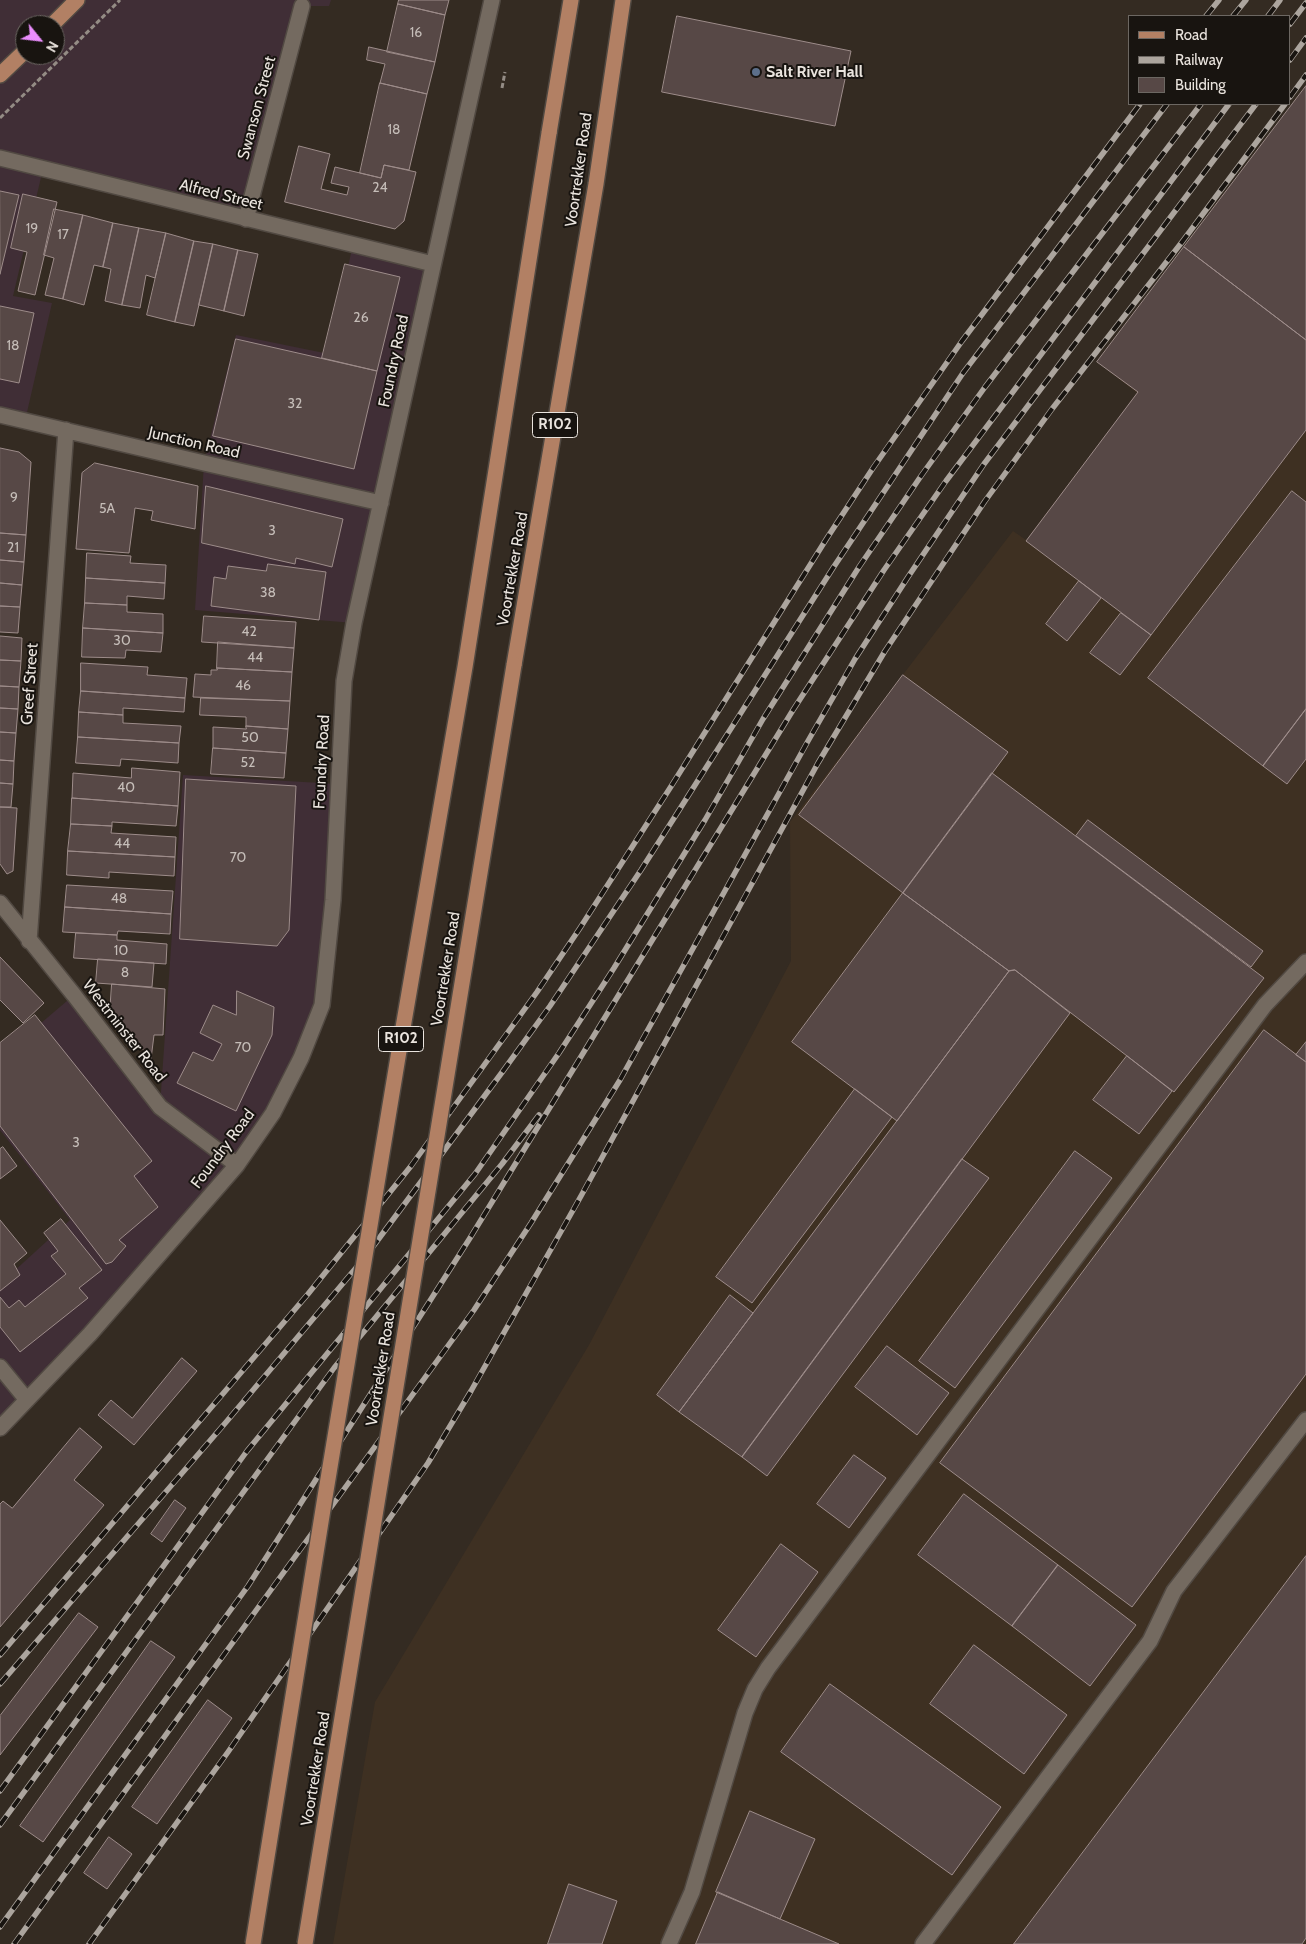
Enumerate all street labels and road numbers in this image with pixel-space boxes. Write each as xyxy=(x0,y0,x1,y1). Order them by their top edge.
street label: Swanson Street xyxy=(234,54,280,162)
street label: Voortrekker Road xyxy=(561,112,597,228)
street label: Alfred Street xyxy=(177,175,265,215)
street label: Foundry Road xyxy=(375,313,413,409)
road number: R102 xyxy=(532,412,578,438)
street label: Junction Road xyxy=(146,423,242,463)
street label: Voortrekker Road xyxy=(494,510,532,628)
street label: Greef Street xyxy=(18,642,42,726)
street label: Foundry Road xyxy=(310,715,334,809)
street label: Voortrekker Road xyxy=(427,910,465,1028)
street label: Westminster Road xyxy=(78,976,170,1086)
road number: R102 xyxy=(378,1026,424,1052)
street label: Foundry Road xyxy=(187,1106,259,1192)
street label: Voortrekker Road xyxy=(362,1310,400,1428)
street label: Voortrekker Road xyxy=(297,1710,335,1828)

